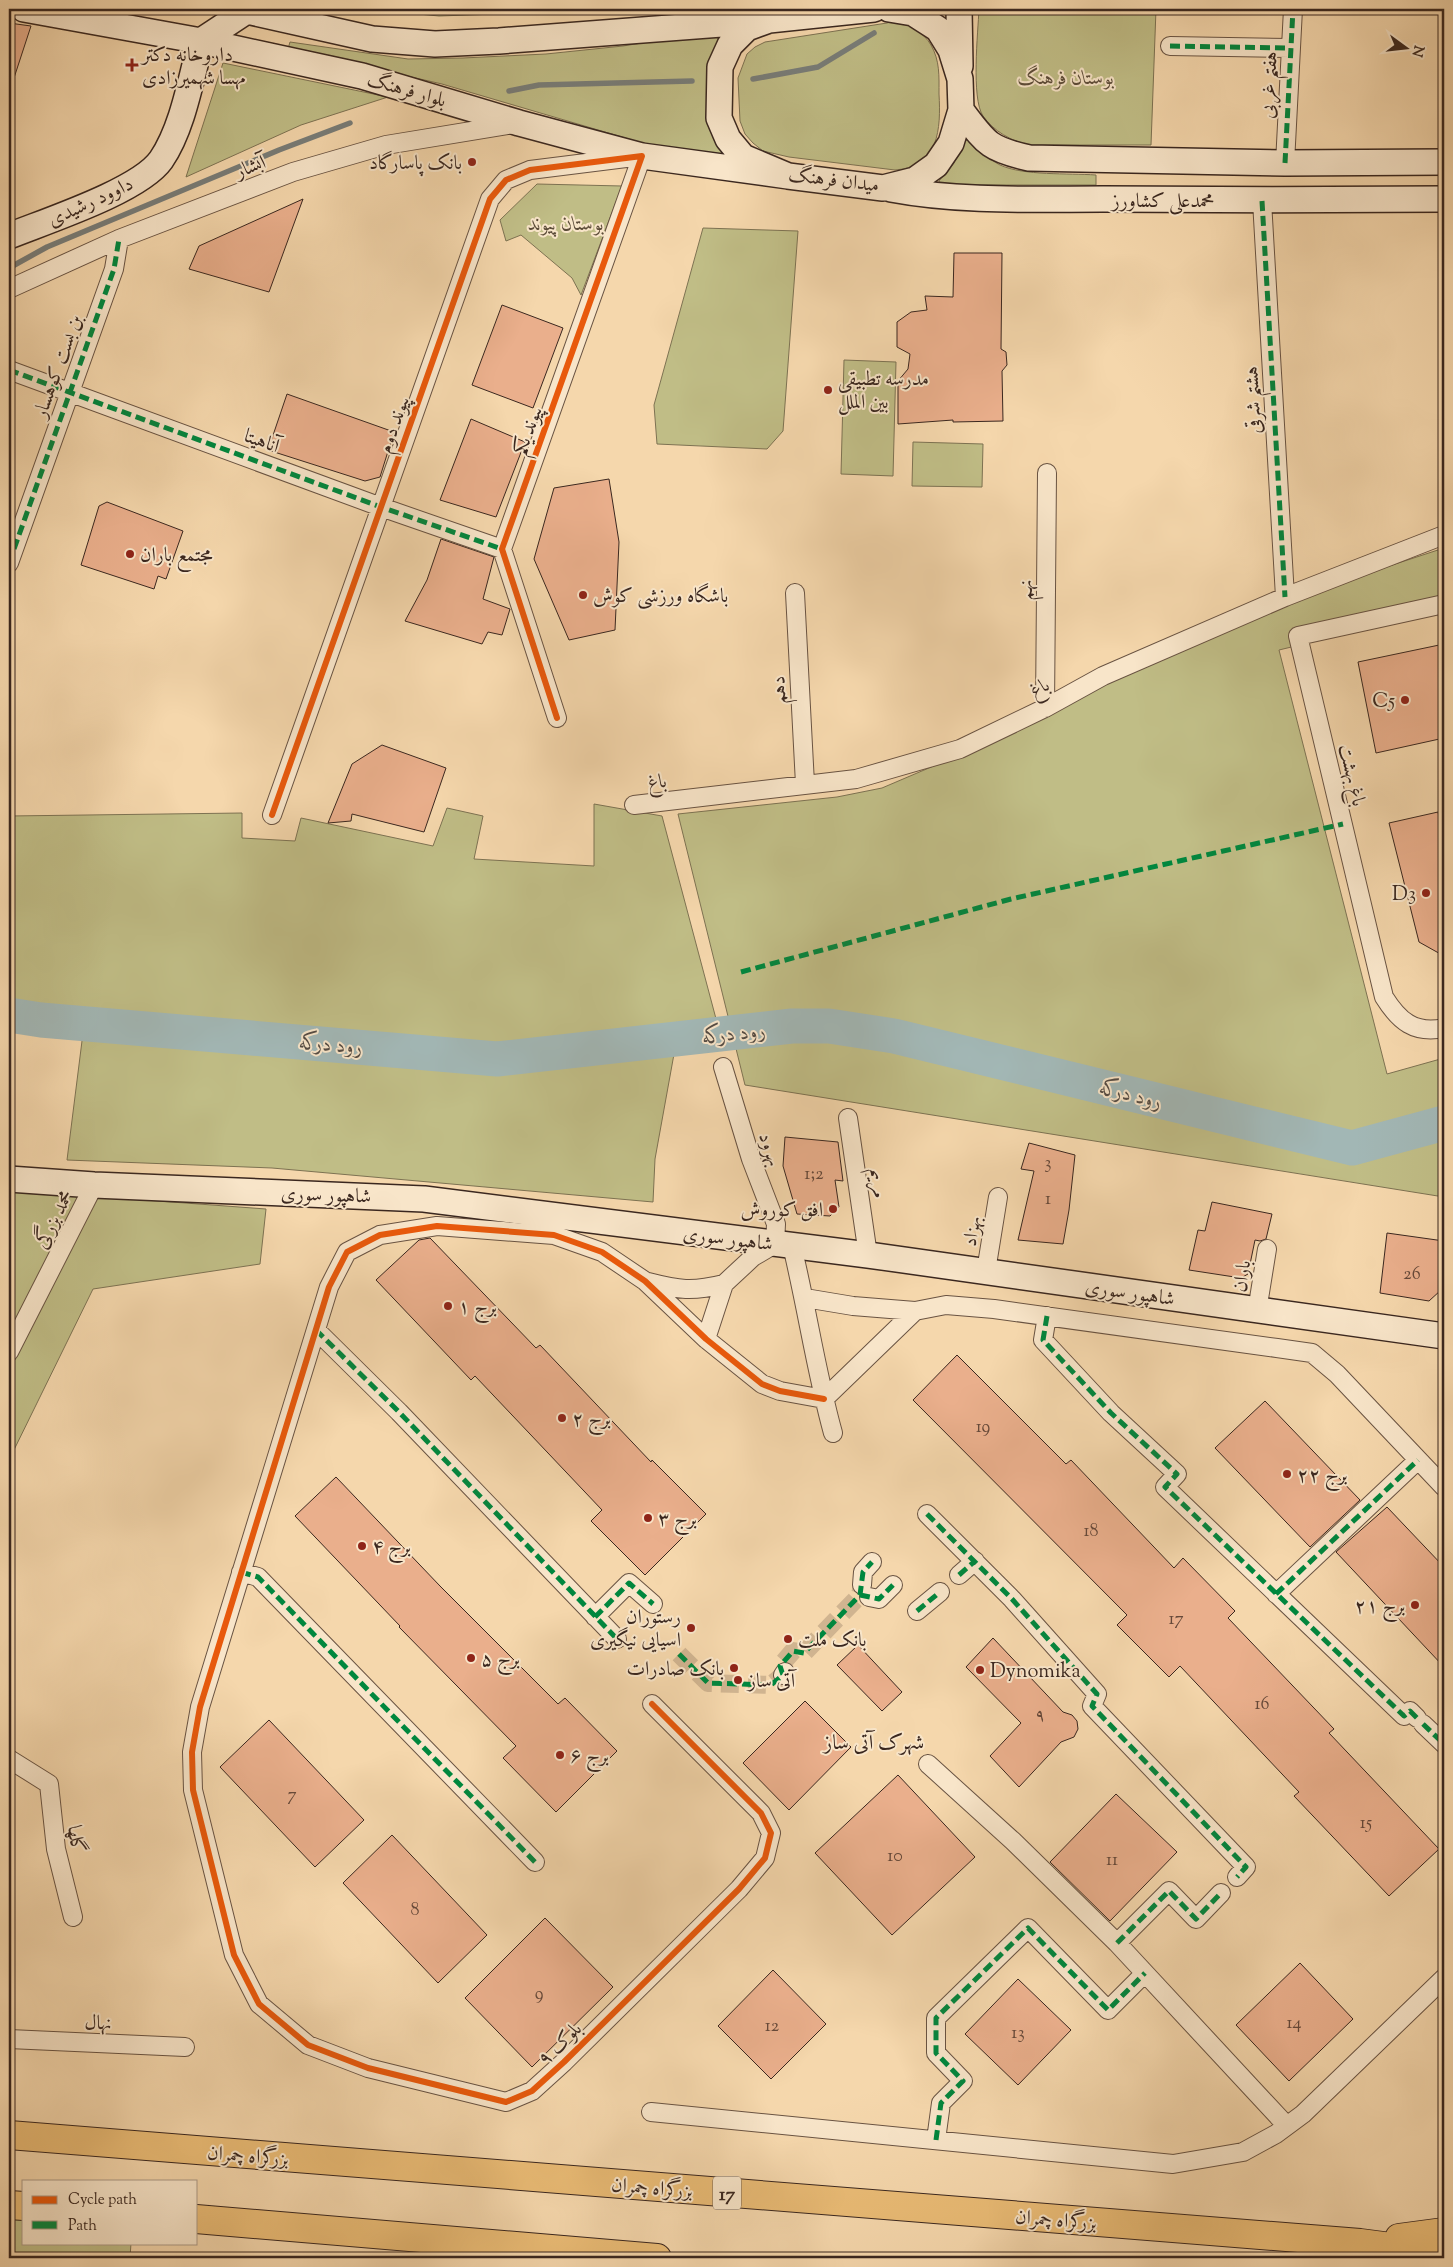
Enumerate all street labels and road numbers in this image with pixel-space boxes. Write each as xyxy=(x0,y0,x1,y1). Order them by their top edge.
street label: هفتم غربی xyxy=(1254,51,1290,120)
street label: بلوار فرهنگ xyxy=(363,65,450,117)
street label: آبشار xyxy=(229,148,273,188)
street label: میدان فرهنگ xyxy=(787,161,881,201)
street label: داوود رشیدی xyxy=(43,171,139,236)
street label: محمدعلی کشاورز xyxy=(1110,188,1214,217)
street label: بن بست کوهسار xyxy=(27,311,92,425)
street label: هشتم شرقی xyxy=(1238,365,1274,435)
street label: پیوند دوم xyxy=(372,392,420,458)
street label: پیوند یکم xyxy=(507,402,554,460)
street label: آناهیتا xyxy=(239,423,286,463)
street label: نهم xyxy=(1013,579,1044,601)
street label: باغ xyxy=(1025,672,1056,707)
street label: دهم xyxy=(765,675,798,705)
street label: باغ بهشت xyxy=(1328,742,1372,810)
street label: باغ xyxy=(646,768,669,800)
street label: بهرود xyxy=(749,1129,788,1171)
street label: مریم xyxy=(859,1166,893,1200)
street label: شاهپور سوری xyxy=(280,1180,372,1213)
street label: محمد بزرگی xyxy=(25,1184,82,1255)
street label: بهزاد xyxy=(957,1214,990,1249)
street label: شاهپور سوری xyxy=(681,1221,774,1260)
street label: باران xyxy=(1227,1258,1260,1295)
street label: شاهپور سوری xyxy=(1083,1274,1176,1315)
street label: گلها xyxy=(58,1823,91,1855)
street label: نهال xyxy=(84,2010,112,2039)
street label: بلوک ۹ xyxy=(532,2016,590,2073)
street label: بزرگراه چمران xyxy=(206,2138,290,2176)
street label: بزرگراه چمران xyxy=(610,2170,694,2208)
road number: 17 xyxy=(713,2176,741,2210)
street label: بزرگراه چمران xyxy=(1014,2202,1098,2240)

